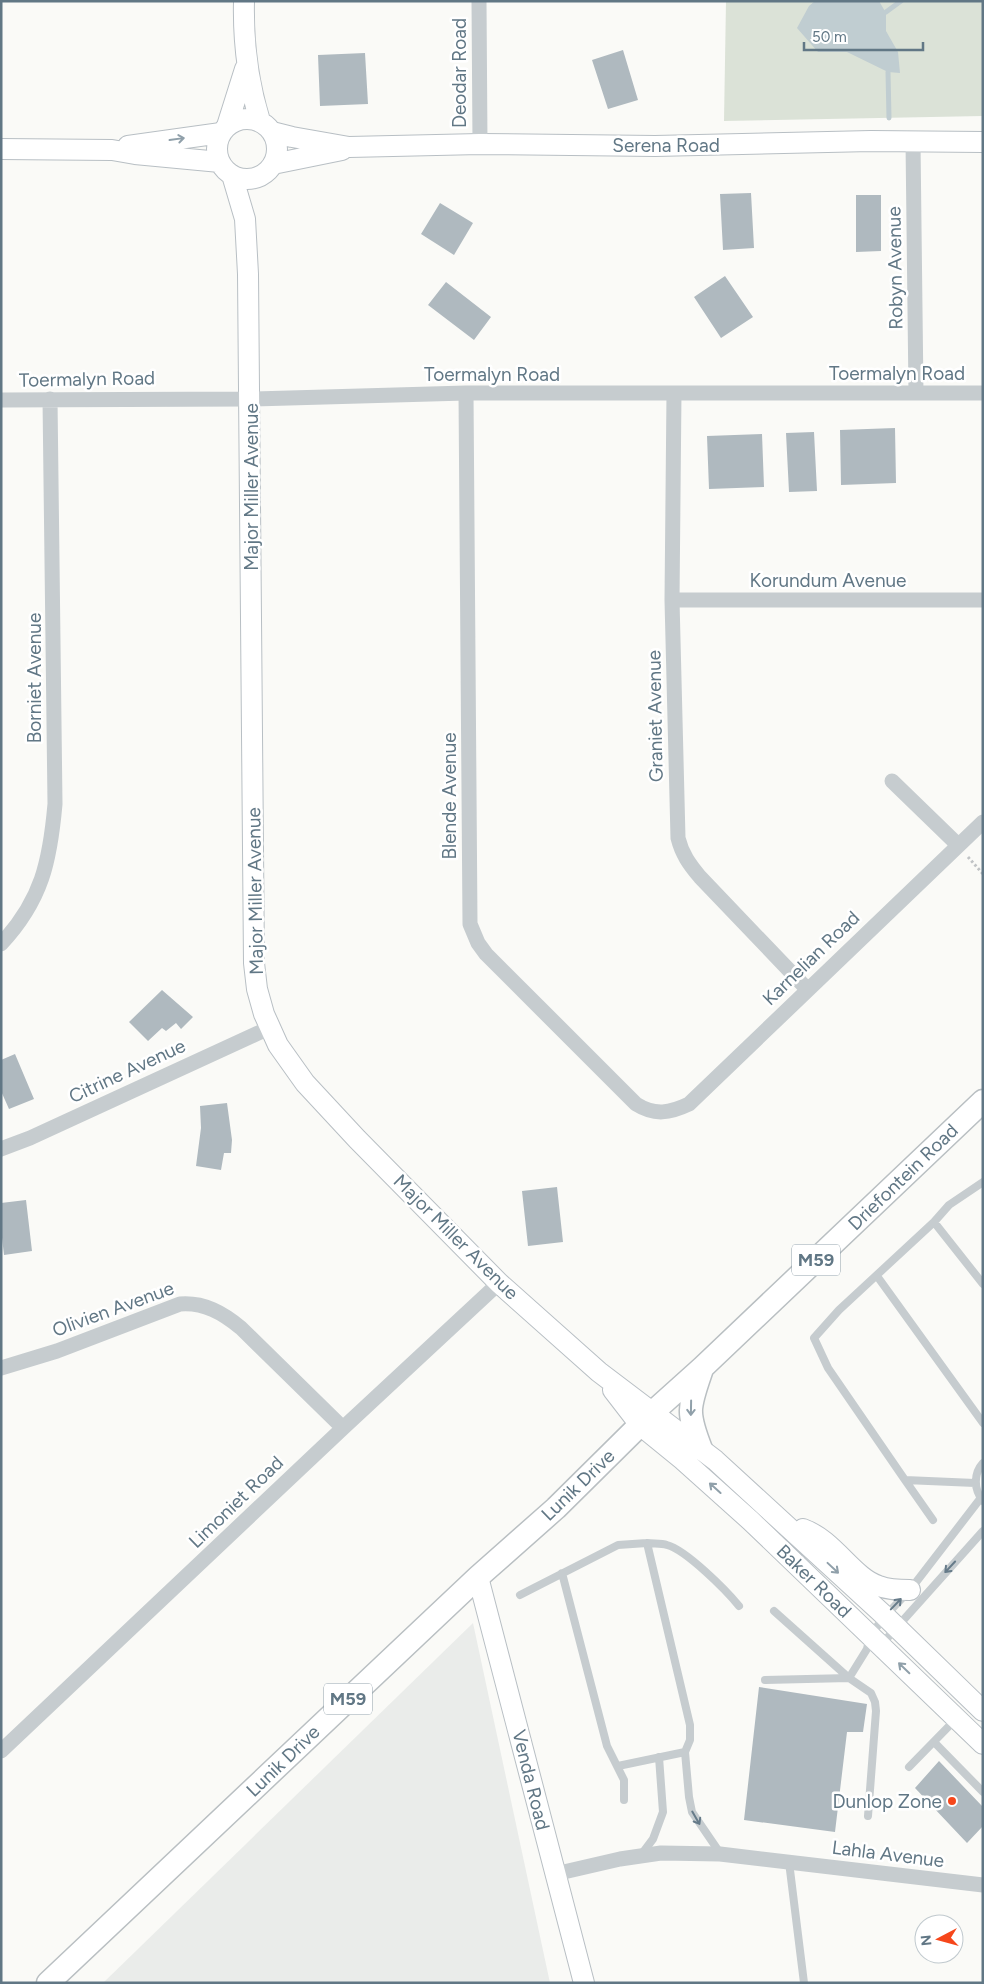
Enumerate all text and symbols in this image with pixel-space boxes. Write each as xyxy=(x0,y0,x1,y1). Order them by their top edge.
street label: Deodar Road xyxy=(448,18,471,128)
scale bar xyxy=(804,20,923,52)
text: 50 m xyxy=(812,28,847,46)
one-way arrow xyxy=(168,134,184,144)
street label: Serena Road xyxy=(612,134,720,157)
street label: Robyn Avenue xyxy=(882,206,908,330)
street label: Toermalyn Road xyxy=(829,362,965,385)
street label: Toermalyn Road xyxy=(424,363,560,386)
street label: Toermalyn Road xyxy=(19,366,155,392)
street label: Major Miller Avenue xyxy=(240,403,263,571)
street label: Korundum Avenue xyxy=(750,569,906,592)
street label: Borniet Avenue xyxy=(23,613,46,743)
street label: Graniet Avenue xyxy=(642,650,668,782)
street label: Blende Avenue xyxy=(438,732,461,860)
street label: Major Miller Avenue xyxy=(242,807,268,975)
street label: Karnelian Road xyxy=(758,906,864,1010)
street label: Citrine Avenue xyxy=(65,1034,189,1108)
street label: Driefontein Road xyxy=(843,1119,963,1235)
street label: Major Miller Avenue xyxy=(389,1170,523,1304)
road number: M59 xyxy=(792,1244,840,1276)
street label: Olivien Avenue xyxy=(49,1276,177,1342)
one-way arrow xyxy=(686,1400,696,1416)
street label: Lunik Drive xyxy=(536,1444,620,1526)
street label: Limoniet Road xyxy=(184,1451,288,1553)
one-way arrow xyxy=(708,1483,721,1494)
street label: Baker Road xyxy=(772,1540,856,1622)
one-way arrow xyxy=(944,1561,956,1574)
one-way arrow xyxy=(826,1562,839,1574)
one-way arrow xyxy=(890,1598,903,1610)
one-way arrow xyxy=(898,1662,910,1674)
road number: M59 xyxy=(324,1684,372,1715)
street label: Lunik Drive xyxy=(241,1720,325,1802)
street label: Venda Road xyxy=(507,1727,555,1833)
place label: Dunlop Zone xyxy=(832,1790,942,1813)
marker: Dunlop Zone xyxy=(946,1795,958,1807)
one-way arrow xyxy=(692,1810,702,1824)
street label: Lahla Avenue xyxy=(831,1836,945,1872)
north arrow xyxy=(914,1914,964,1964)
text: N xyxy=(918,1934,936,1947)

